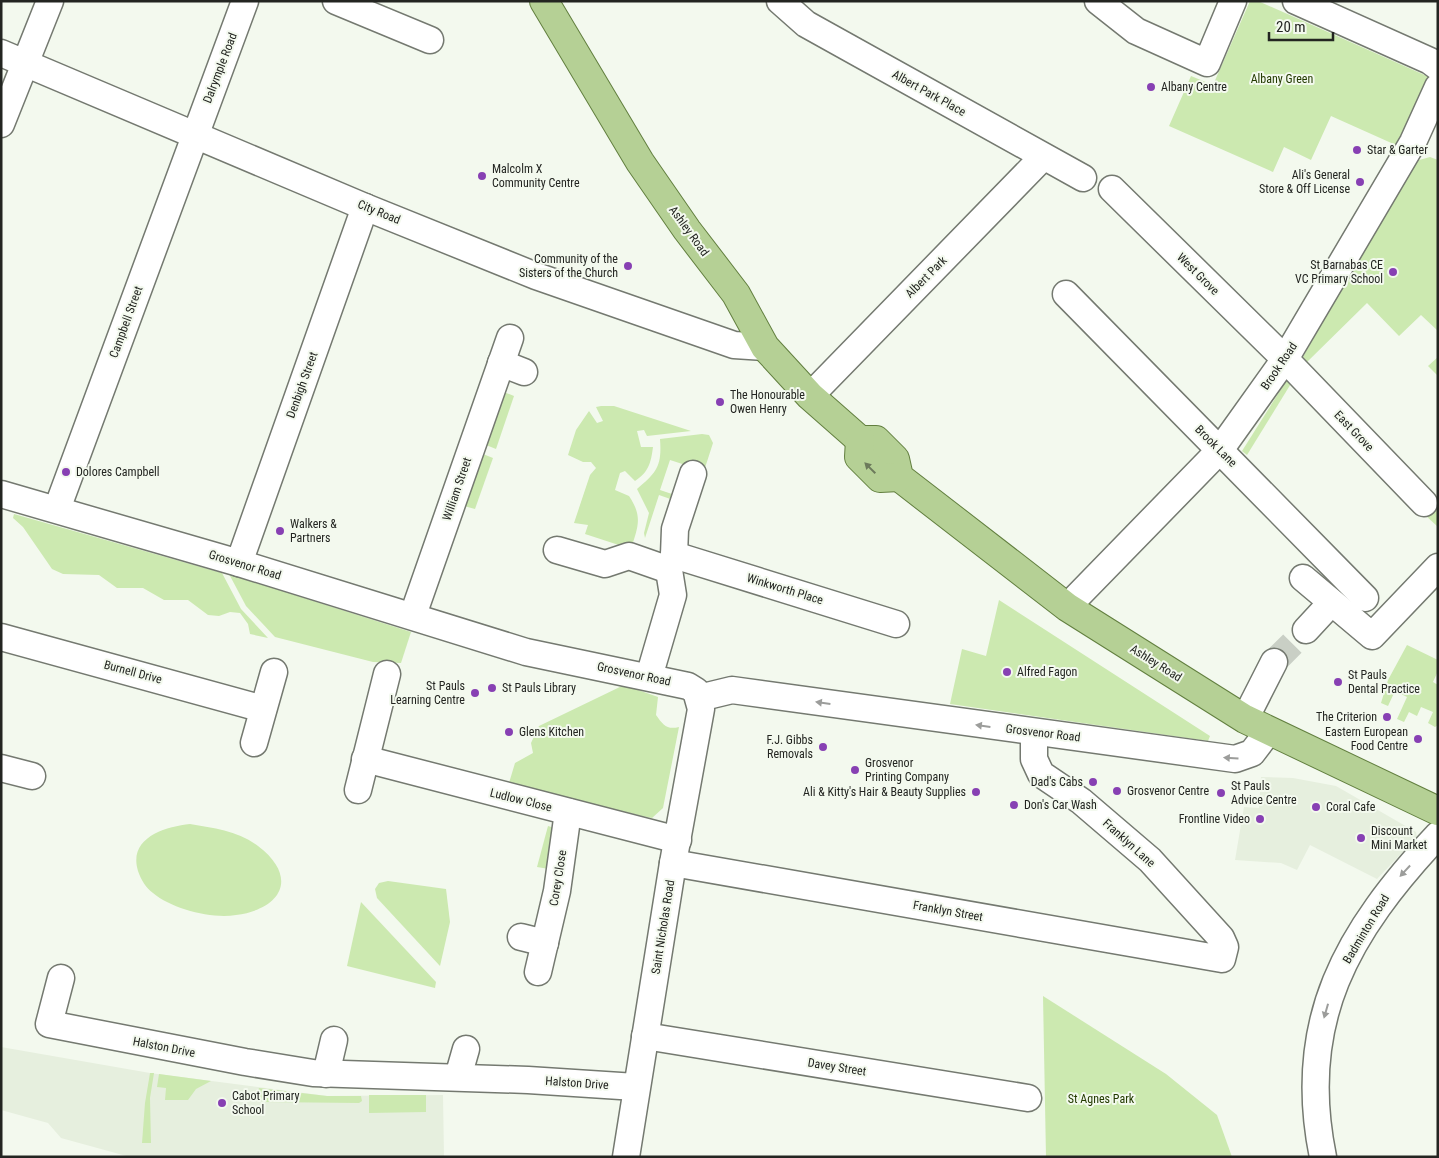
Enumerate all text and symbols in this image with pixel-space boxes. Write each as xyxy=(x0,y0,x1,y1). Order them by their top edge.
scale bar xyxy=(1269,10,1333,42)
text: 20 m xyxy=(1276,18,1306,36)
street label: Dalrymple Road xyxy=(200,31,240,105)
street label: Albert Park Place xyxy=(890,67,969,119)
park label: Albany Green xyxy=(1251,72,1313,86)
place label: Albany Centre xyxy=(1161,80,1227,94)
marker: Albany Centre xyxy=(1145,81,1157,93)
place label: Star & Garter xyxy=(1367,143,1428,157)
marker: Star & Garter xyxy=(1351,144,1363,156)
place label: Malcolm X Community Centre xyxy=(492,162,580,190)
place label: Ali's General Store & Off License xyxy=(1259,168,1350,196)
marker: Malcolm X Community Centre xyxy=(476,170,488,182)
marker: Ali's General Store & Off License xyxy=(1354,176,1366,188)
street label: City Road xyxy=(356,197,403,227)
street label: Ashley Road xyxy=(666,203,712,259)
street label: West Grove xyxy=(1174,250,1222,298)
place label: Community of the Sisters of the Church xyxy=(519,252,618,280)
street label: Albert Park xyxy=(902,253,950,301)
place label: St Barnabas CE VC Primary School xyxy=(1295,258,1383,286)
marker: Community of the Sisters of the Church xyxy=(622,260,634,272)
marker: St Barnabas CE VC Primary School xyxy=(1387,266,1399,278)
street label: Campbell Street xyxy=(107,284,146,360)
street label: Brook Road xyxy=(1258,340,1300,392)
street label: Denbigh Street xyxy=(284,350,321,420)
place label: The Honourable Owen Henry xyxy=(730,388,805,416)
marker: The Honourable Owen Henry xyxy=(714,396,726,408)
street label: East Grove xyxy=(1331,408,1377,454)
street label: Brook Lane xyxy=(1192,422,1240,470)
street label: William Street xyxy=(440,455,474,522)
one-way arrow xyxy=(865,462,877,474)
place label: Dolores Campbell xyxy=(76,465,160,479)
marker: Dolores Campbell xyxy=(60,466,72,478)
place label: Walkers & Partners xyxy=(290,517,337,545)
marker: Walkers & Partners xyxy=(274,525,286,537)
street label: Grosvenor Road xyxy=(207,547,283,583)
street label: Winkworth Place xyxy=(745,571,825,607)
street label: Ashley Road xyxy=(1128,642,1184,684)
street label: Burnell Drive xyxy=(102,658,164,687)
street label: Grosvenor Road xyxy=(596,659,672,689)
place label: Alfred Fagon xyxy=(1017,665,1078,679)
marker: Alfred Fagon xyxy=(1001,666,1013,678)
place label: St Pauls Dental Practice xyxy=(1348,668,1420,696)
marker: St Pauls Dental Practice xyxy=(1332,676,1344,688)
place label: St Pauls Learning Centre xyxy=(390,679,465,707)
place label: St Pauls Library xyxy=(502,681,576,695)
marker: St Pauls Library xyxy=(486,682,498,694)
marker: St Pauls Learning Centre xyxy=(469,687,481,699)
one-way arrow xyxy=(814,699,830,707)
place label: The Criterion xyxy=(1316,710,1377,724)
marker: The Criterion xyxy=(1381,711,1393,723)
street label: Grosvenor Road xyxy=(1005,721,1081,745)
one-way arrow xyxy=(975,722,991,730)
place label: Glens Kitchen xyxy=(519,725,584,739)
place label: Eastern European Food Centre xyxy=(1325,725,1408,753)
marker: Glens Kitchen xyxy=(503,726,515,738)
place label: F.J. Gibbs Removals xyxy=(767,733,813,761)
marker: Eastern European Food Centre xyxy=(1412,733,1424,745)
marker: F.J. Gibbs Removals xyxy=(817,741,829,753)
one-way arrow xyxy=(1223,753,1239,761)
place label: Grosvenor Printing Company xyxy=(865,756,949,784)
marker: Grosvenor Printing Company xyxy=(849,764,861,776)
place label: Dad's Cabs xyxy=(1031,775,1083,789)
marker: Dad's Cabs xyxy=(1087,776,1099,788)
place label: St Pauls Advice Centre xyxy=(1231,779,1297,807)
place label: Grosvenor Centre xyxy=(1127,784,1209,798)
place label: Ali & Kitty's Hair & Beauty Supplies xyxy=(803,785,966,799)
marker: Grosvenor Centre xyxy=(1111,785,1123,797)
street label: Ludlow Close xyxy=(489,786,554,815)
marker: Ali & Kitty's Hair & Beauty Supplies xyxy=(970,786,982,798)
marker: St Pauls Advice Centre xyxy=(1215,787,1227,799)
place label: Don's Car Wash xyxy=(1024,798,1097,812)
marker: Don's Car Wash xyxy=(1008,799,1020,811)
place label: Coral Cafe xyxy=(1326,800,1376,814)
marker: Coral Cafe xyxy=(1310,801,1322,813)
place label: Frontline Video xyxy=(1179,812,1250,826)
marker: Frontline Video xyxy=(1254,813,1266,825)
street label: Franklyn Lane xyxy=(1100,816,1158,870)
place label: Discount Mini Market xyxy=(1371,824,1428,852)
marker: Discount Mini Market xyxy=(1355,832,1367,844)
street label: Corey Close xyxy=(547,849,569,907)
one-way arrow xyxy=(1399,864,1410,877)
street label: Saint Nicholas Road xyxy=(649,879,677,975)
street label: Badminton Road xyxy=(1340,892,1392,966)
street label: Franklyn Street xyxy=(912,898,984,924)
one-way arrow xyxy=(1322,1004,1330,1019)
street label: Halston Drive xyxy=(132,1034,197,1060)
street label: Davey Street xyxy=(807,1055,868,1079)
street label: Halston Drive xyxy=(545,1074,609,1092)
place label: Cabot Primary School xyxy=(232,1089,299,1117)
park label: St Agnes Park xyxy=(1068,1092,1135,1106)
marker: Cabot Primary School xyxy=(216,1097,228,1109)

